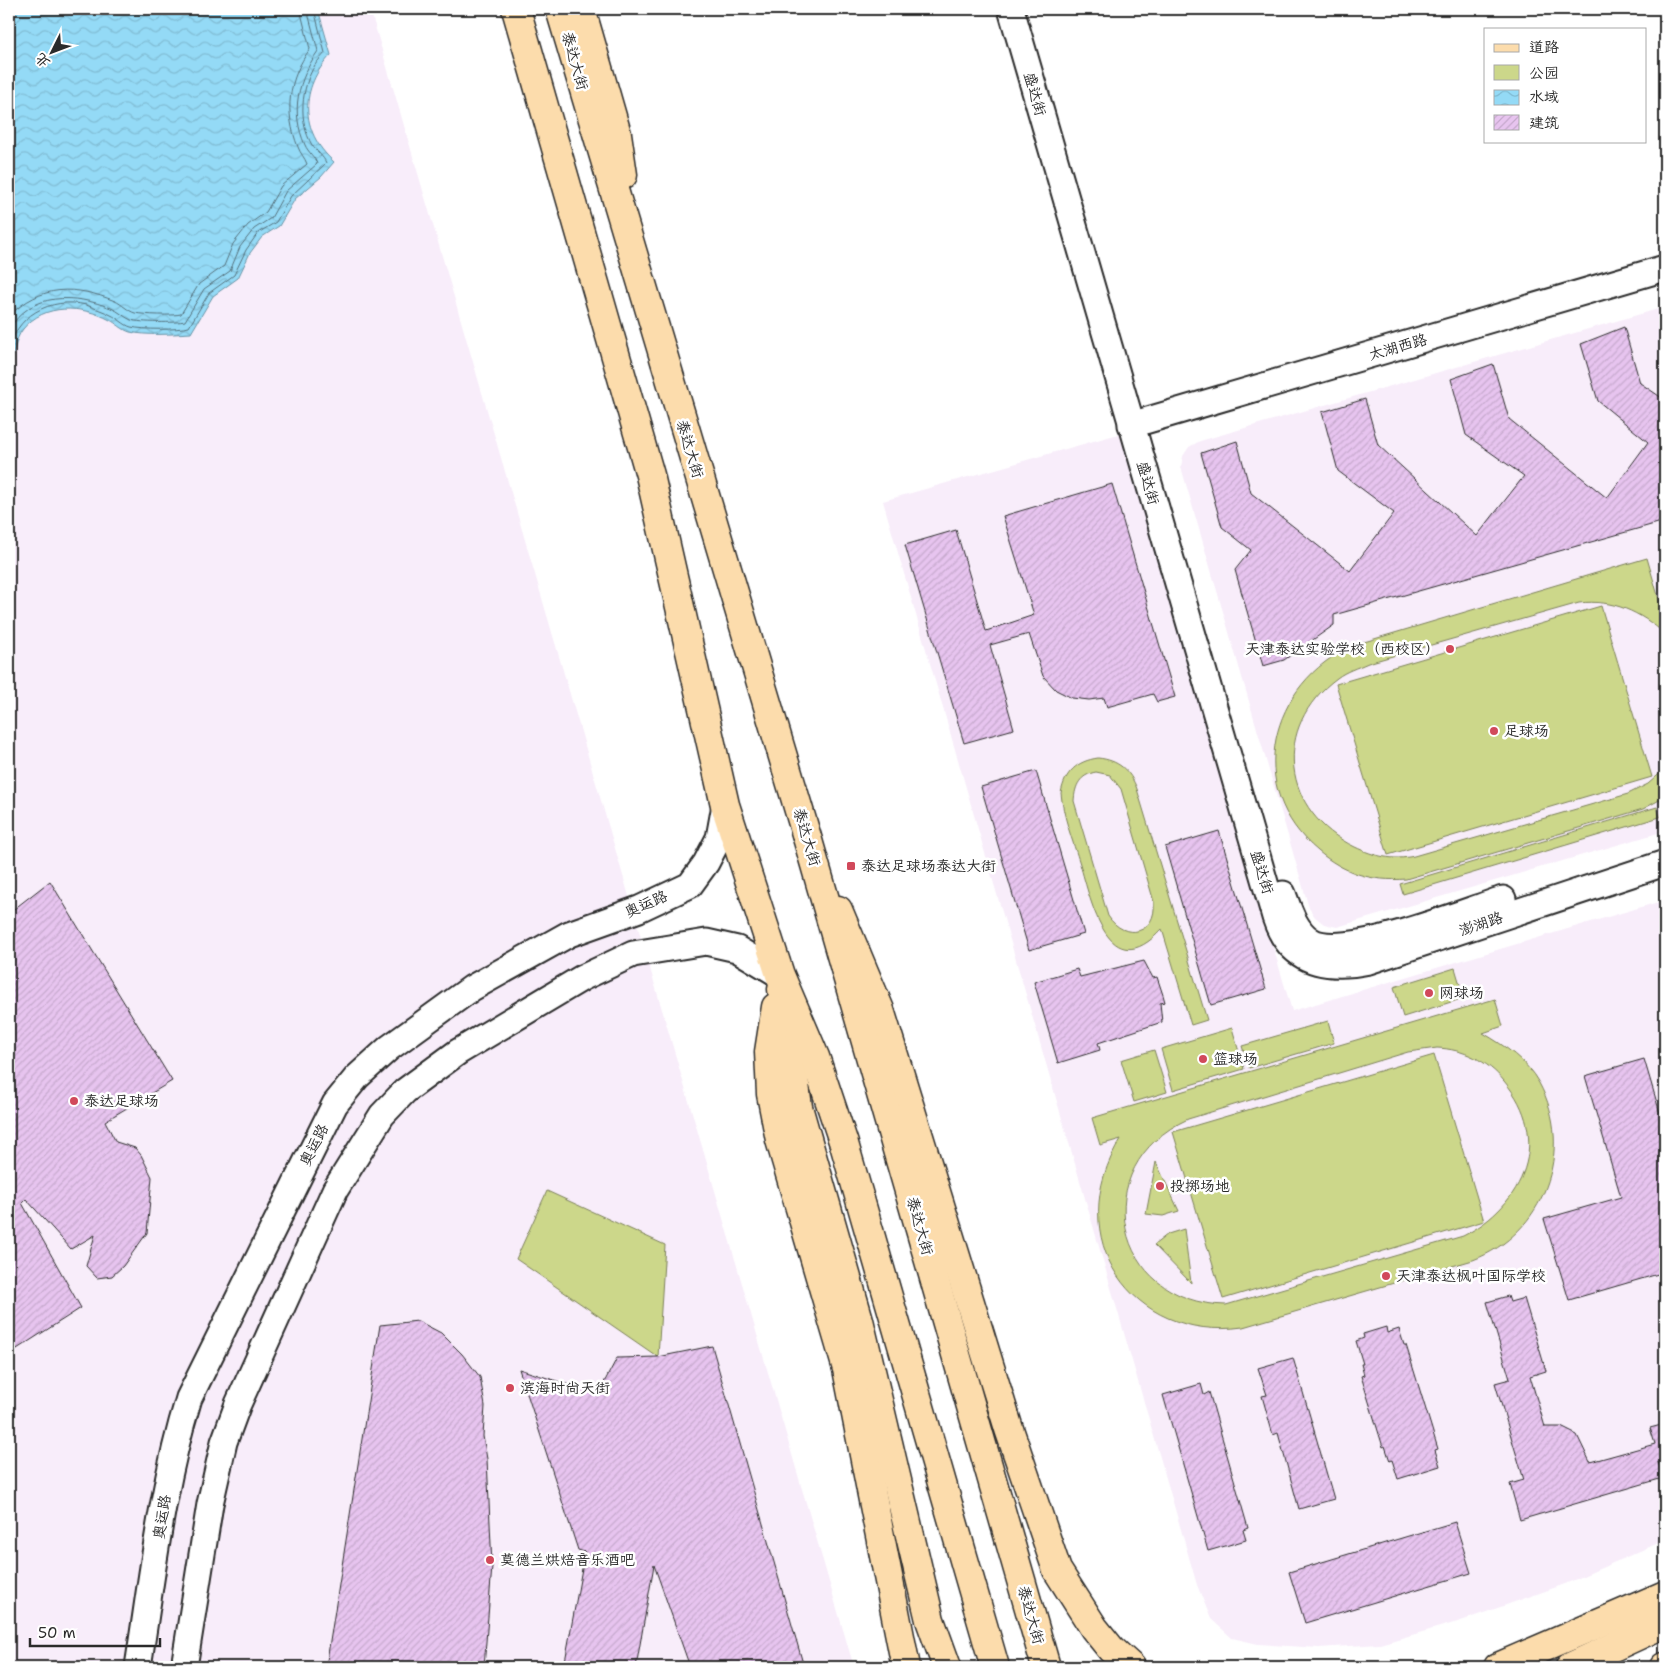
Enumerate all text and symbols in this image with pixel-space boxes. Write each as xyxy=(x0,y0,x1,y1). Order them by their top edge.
north arrow xyxy=(28,28,78,78)
legend xyxy=(1484,28,1646,142)
street label: 泰达大街 xyxy=(557,29,593,93)
text: 道路 xyxy=(1529,37,1559,57)
text: 北 xyxy=(31,49,54,72)
text: 公园 xyxy=(1529,63,1559,83)
street label: 盛达街 xyxy=(1019,70,1051,118)
text: 水域 xyxy=(1529,87,1559,107)
text: 建筑 xyxy=(1529,113,1559,133)
street label: 太湖西路 xyxy=(1366,329,1430,365)
street label: 泰达大街 xyxy=(672,417,708,481)
street label: 盛达街 xyxy=(1132,459,1164,507)
place label: 天津泰达实验学校（西校区） xyxy=(1245,639,1440,659)
marker: 天津泰达实验学校（西校区） xyxy=(1444,643,1456,655)
place label: 足球场 xyxy=(1504,721,1549,741)
marker: 足球场 xyxy=(1488,725,1500,737)
street label: 泰达大街 xyxy=(789,805,825,869)
street label: 盛达街 xyxy=(1246,848,1278,896)
place label: 泰达足球场泰达大街 xyxy=(861,856,996,876)
marker: 泰达足球场泰达大街 xyxy=(845,860,857,872)
street label: 奥运路 xyxy=(621,886,671,922)
street label: 澎湖路 xyxy=(1456,907,1506,941)
place label: 网球场 xyxy=(1439,983,1484,1003)
marker: 网球场 xyxy=(1423,987,1435,999)
place label: 篮球场 xyxy=(1213,1049,1258,1069)
marker: 篮球场 xyxy=(1197,1053,1209,1065)
place label: 泰达足球场 xyxy=(84,1091,159,1111)
marker: 泰达足球场 xyxy=(68,1095,80,1107)
street label: 奥运路 xyxy=(295,1120,333,1170)
place label: 投掷场地 xyxy=(1170,1176,1230,1196)
marker: 投掷场地 xyxy=(1154,1180,1166,1192)
street label: 泰达大街 xyxy=(902,1194,938,1258)
place label: 天津泰达枫叶国际学校 xyxy=(1396,1266,1546,1286)
marker: 天津泰达枫叶国际学校 xyxy=(1380,1270,1392,1282)
place label: 滨海时尚天街 xyxy=(520,1378,610,1398)
marker: 滨海时尚天街 xyxy=(504,1382,516,1394)
street label: 奥运路 xyxy=(149,1493,175,1541)
place label: 莫德兰烘焙音乐酒吧 xyxy=(500,1550,635,1570)
marker: 莫德兰烘焙音乐酒吧 xyxy=(484,1554,496,1566)
street label: 泰达大街 xyxy=(1013,1583,1049,1647)
scale bar xyxy=(30,1616,160,1648)
text: 50 m xyxy=(38,1623,76,1643)

